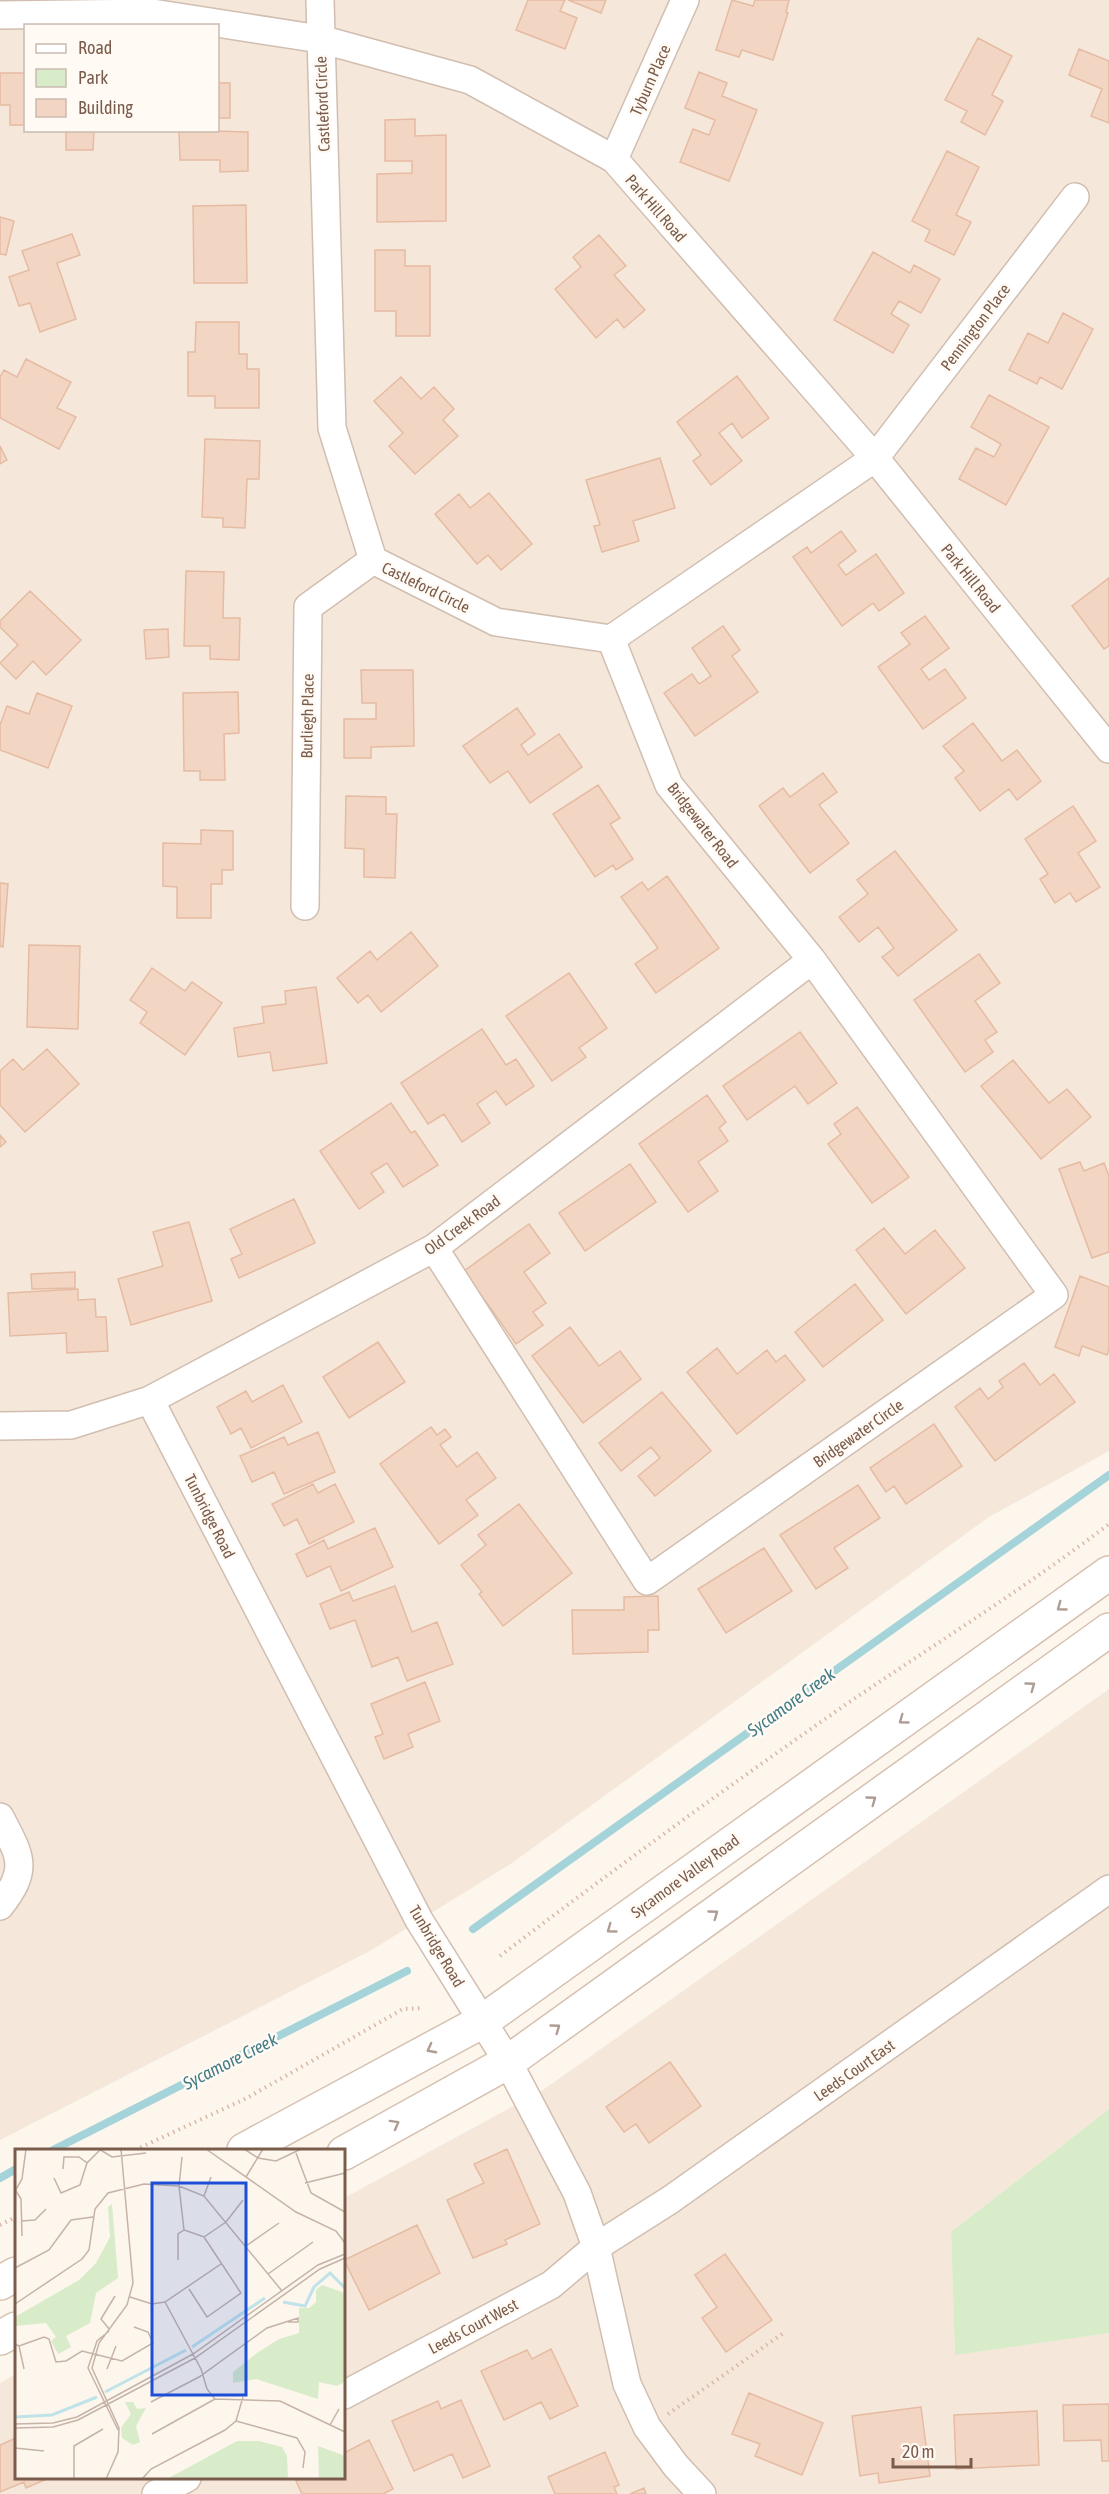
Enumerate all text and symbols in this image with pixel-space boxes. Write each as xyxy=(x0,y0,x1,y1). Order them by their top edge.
legend xyxy=(24,24,219,132)
text: Road xyxy=(78,37,112,58)
street label: Tyburn Place xyxy=(626,42,675,119)
street label: Castleford Circle xyxy=(311,56,333,152)
text: Park xyxy=(78,67,108,88)
text: Building xyxy=(78,97,133,118)
street label: Park Hill Road xyxy=(622,171,690,245)
street label: Pennington Place xyxy=(937,280,1014,374)
street label: Park Hill Road xyxy=(938,540,1004,616)
street label: Castleford Circle xyxy=(379,558,473,616)
street label: Burliegh Place xyxy=(297,673,318,759)
street label: Bridgewater Road xyxy=(663,779,742,872)
street label: Old Creek Road xyxy=(421,1191,503,1259)
street label: Bridgewater Circle xyxy=(810,1395,907,1471)
street label: Tunbridge Road xyxy=(180,1471,239,1561)
one-way arrow xyxy=(1057,1600,1068,1611)
water label: Sycamore Creek xyxy=(742,1663,840,1741)
one-way arrow xyxy=(1024,1682,1035,1693)
one-way arrow xyxy=(898,1713,909,1724)
one-way arrow xyxy=(866,1796,877,1807)
street label: Sycamore Valley Road xyxy=(627,1831,743,1922)
street label: Tunbridge Road xyxy=(405,1902,468,1991)
one-way arrow xyxy=(708,1910,719,1921)
one-way arrow xyxy=(607,1922,618,1933)
one-way arrow xyxy=(549,2024,560,2035)
water label: Sycamore Creek xyxy=(178,2028,282,2094)
street label: Leeds Court East xyxy=(810,2035,898,2104)
one-way arrow xyxy=(427,2042,438,2053)
one-way arrow xyxy=(389,2120,399,2131)
inset map xyxy=(15,2149,345,2479)
street label: Leeds Court West xyxy=(425,2295,521,2357)
scale bar xyxy=(893,2431,971,2469)
text: 20 m xyxy=(902,2441,934,2462)

